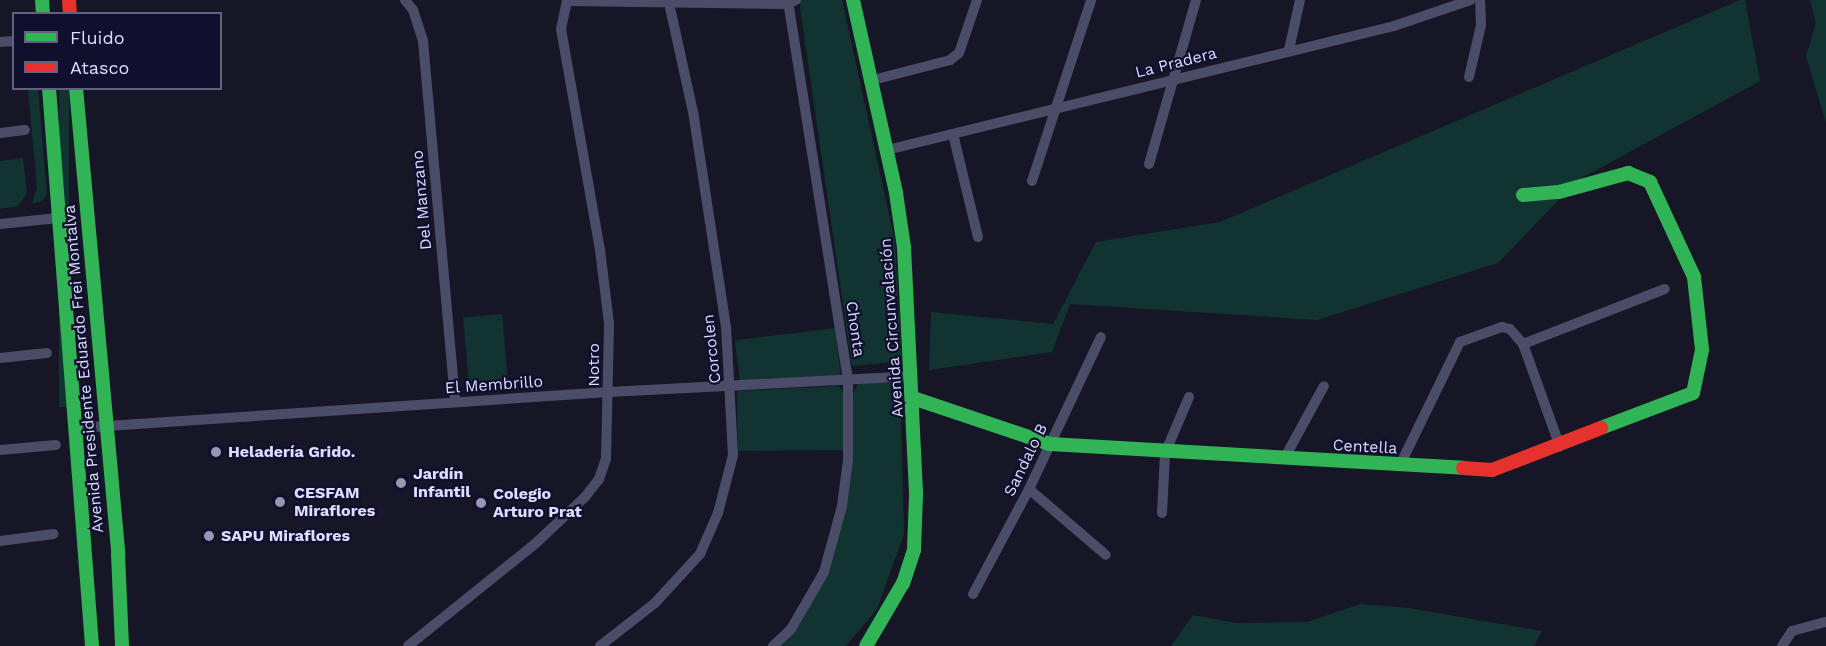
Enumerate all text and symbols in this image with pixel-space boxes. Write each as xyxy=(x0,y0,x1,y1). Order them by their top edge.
legend xyxy=(12,12,222,90)
text: Fluido xyxy=(70,27,124,48)
street label: La Pradera xyxy=(1133,44,1219,82)
text: Atasco xyxy=(70,57,129,78)
street label: Del Manzano xyxy=(408,149,436,251)
street label: Avenida Presidente Eduardo Frei Montalva xyxy=(60,204,108,534)
street label: Avenida Circunvalación xyxy=(876,237,908,419)
street label: Chonta xyxy=(842,300,868,358)
street label: Corcolen xyxy=(699,313,725,385)
street label: Notro xyxy=(584,343,604,387)
street label: El Membrillo xyxy=(444,372,544,398)
street label: Sandalo B xyxy=(1000,420,1052,500)
street label: Centella xyxy=(1332,436,1398,458)
place label: Heladería Grido. xyxy=(228,442,355,462)
marker: Heladería Grido. xyxy=(209,445,223,459)
place label: Jardín Infantil xyxy=(413,464,470,502)
marker: Jardín Infantil xyxy=(394,476,408,490)
place label: CESFAM Miraflores xyxy=(294,483,375,521)
place label: Colegio Arturo Prat xyxy=(493,484,582,522)
marker: CESFAM Miraflores xyxy=(271,493,289,511)
marker: Colegio Arturo Prat xyxy=(474,496,488,510)
place label: SAPU Miraflores xyxy=(221,526,350,546)
marker: SAPU Miraflores xyxy=(202,529,216,543)

